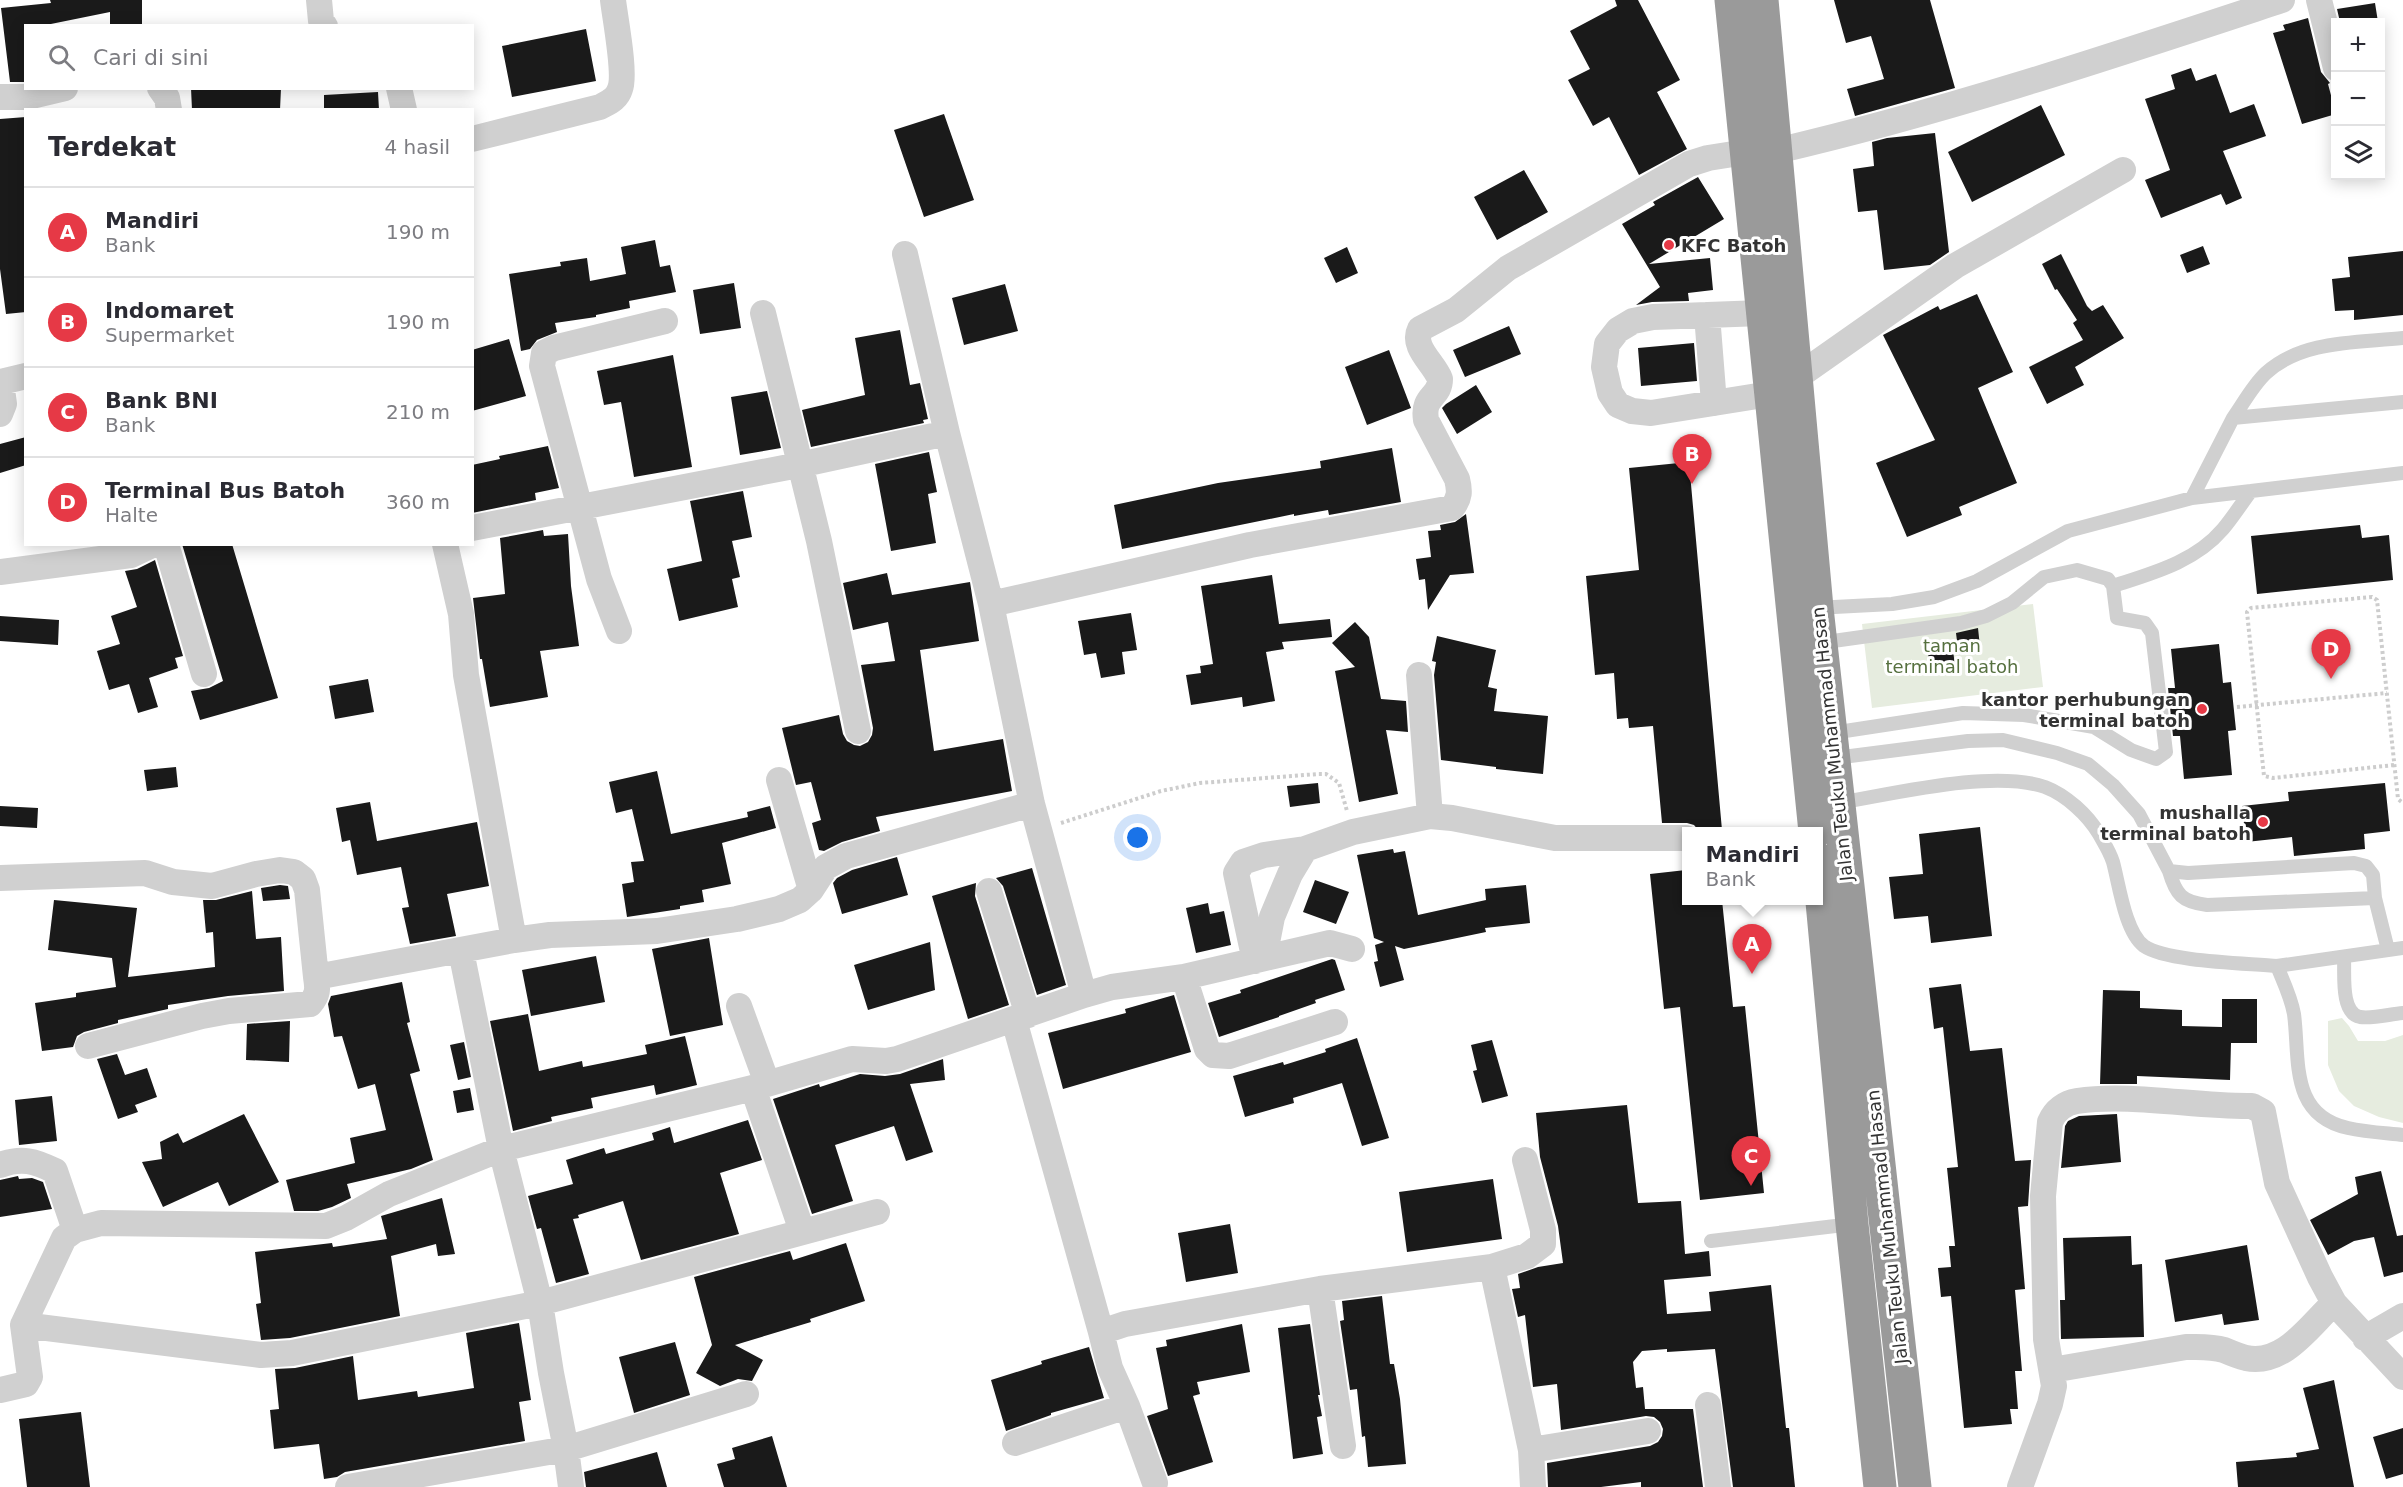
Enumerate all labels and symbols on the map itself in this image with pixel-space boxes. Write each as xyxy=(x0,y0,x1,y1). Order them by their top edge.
place label: KFC Batoh xyxy=(1681,235,1786,256)
marker: KFC Batoh xyxy=(1662,238,1676,252)
pin: B xyxy=(1672,434,1712,484)
street label: Jalan Teuku Muhammad Hasan xyxy=(1807,606,1857,883)
pin: D xyxy=(2312,630,2350,679)
park label: taman terminal batoh xyxy=(1886,635,2018,677)
place label: kantor perhubungan terminal batoh xyxy=(1981,689,2190,731)
marker: kantor perhubungan terminal batoh xyxy=(2195,702,2209,716)
place label: mushalla terminal batoh xyxy=(2100,802,2251,844)
marker: mushalla terminal batoh xyxy=(2256,815,2270,829)
your location xyxy=(1123,823,1152,852)
pin: A xyxy=(1732,924,1772,974)
street label: Jalan Teuku Muhammad Hasan xyxy=(1862,1089,1912,1366)
pin: C xyxy=(1732,1136,1770,1186)

